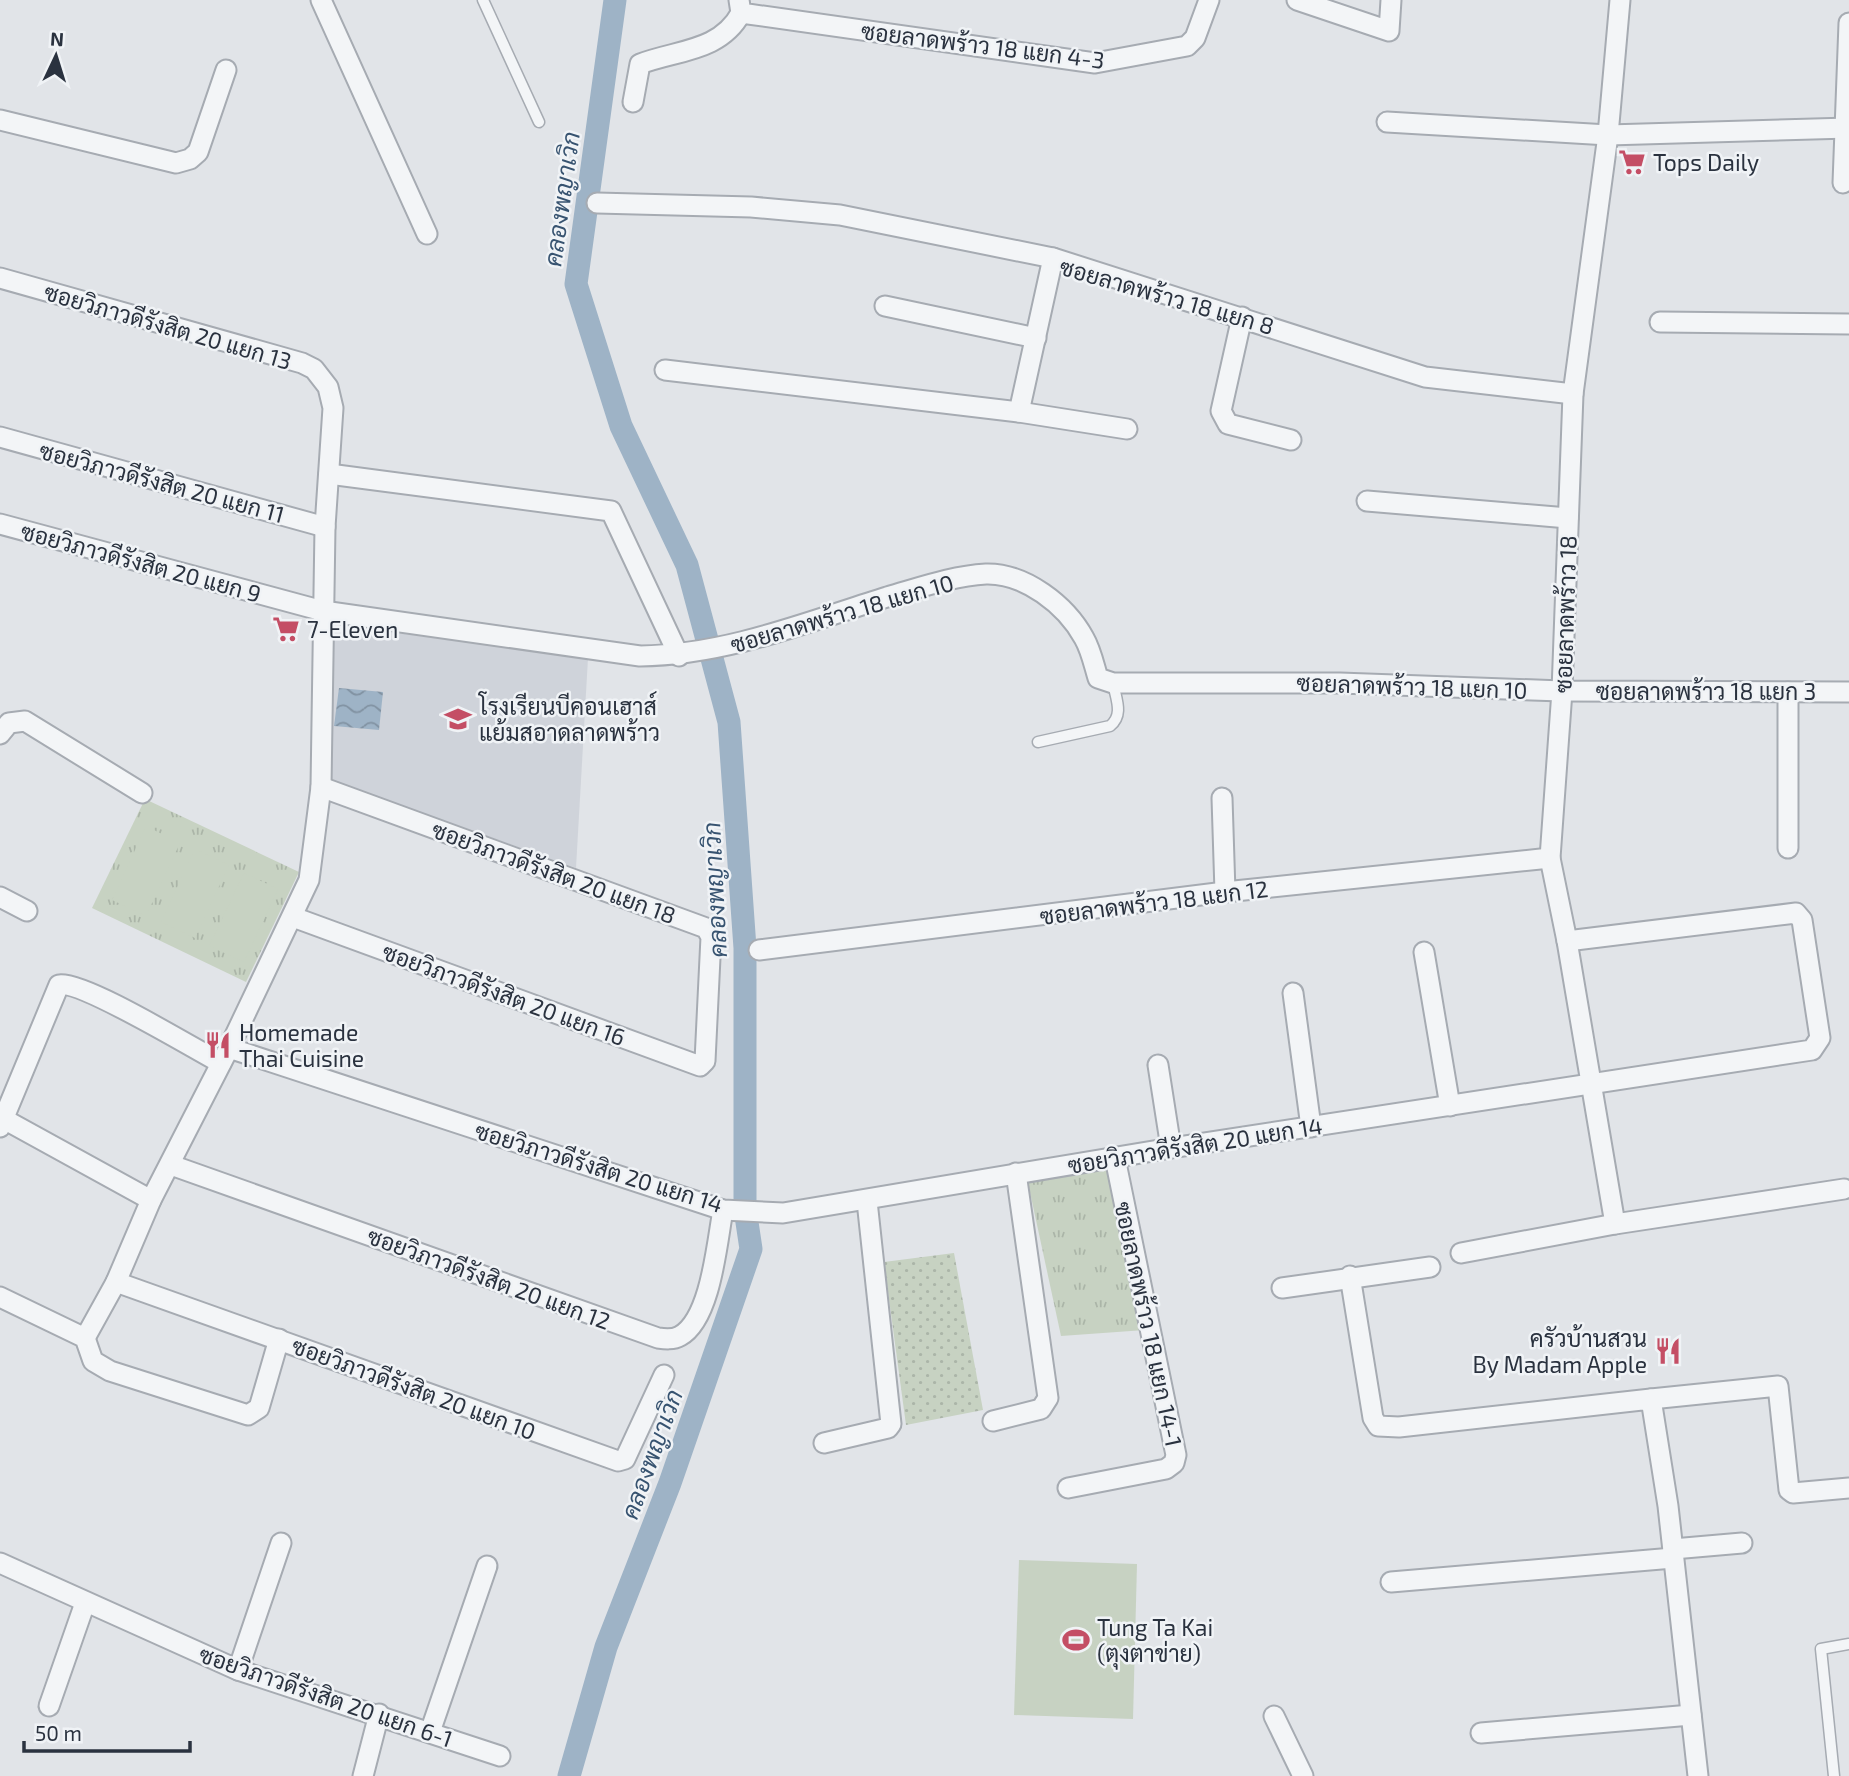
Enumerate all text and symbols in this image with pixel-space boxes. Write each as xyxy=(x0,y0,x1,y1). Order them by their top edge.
street label: ซอยลาดพร้าว 18 แยก 4-3 xyxy=(860,16,1106,74)
north arrow xyxy=(21,21,91,91)
text: N xyxy=(50,27,65,50)
water label: คลองพญาเวิก xyxy=(537,130,586,268)
supermarket icon: Tops Daily xyxy=(1617,147,1647,177)
place label: Tops Daily xyxy=(1653,148,1759,176)
street label: ซอยลาดพร้าว 18 แยก 8 xyxy=(1057,252,1277,340)
street label: ซอยวิภาวดีรังสิต 20 แยก 13 xyxy=(41,277,295,375)
street label: ซอยวิภาวดีรังสิต 20 แยก 11 xyxy=(36,436,288,528)
street label: ซอยวิภาวดีรังสิต 20 แยก 9 xyxy=(18,516,264,608)
street label: ซอยลาดพร้าว 18 xyxy=(1548,535,1582,693)
street label: ซอยลาดพร้าว 18 แยก 10 xyxy=(727,568,957,658)
supermarket icon: 7-Eleven xyxy=(271,614,301,644)
place label: 7-Eleven xyxy=(307,615,398,643)
street label: ซอยลาดพร้าว 18 แยก 10 xyxy=(1296,668,1528,704)
street label: ซอยลาดพร้าว 18 แยก 3 xyxy=(1596,677,1816,705)
place label: โรงเรียนบีคอนเฮาส์ แย้มสอาดลาดพร้าว xyxy=(477,691,660,746)
school or university icon: โรงเรียนบีคอนเฮาส์ แย้มสอาดลาดพร้าว xyxy=(443,704,473,734)
street label: ซอยวิภาวดีรังสิต 20 แยก 18 xyxy=(428,815,680,929)
water label: คลองพญาเวิก xyxy=(696,821,733,959)
street label: ซอยลาดพร้าว 18 แยก 12 xyxy=(1038,874,1270,930)
street label: ซอยวิภาวดีรังสิต 20 แยก 16 xyxy=(379,937,629,1051)
place label: Homemade Thai Cuisine xyxy=(239,1018,364,1072)
restaurant icon: Homemade Thai Cuisine xyxy=(203,1030,233,1060)
street label: ซอยวิภาวดีรังสิต 20 แยก 14 xyxy=(1066,1111,1324,1179)
street label: ซอยวิภาวดีรังสิต 20 แยก 14 xyxy=(472,1116,726,1218)
street label: ซอยลาดพร้าว 18 แยก 14-1 xyxy=(1109,1199,1189,1449)
street label: ซอยวิภาวดีรังสิต 20 แยก 12 xyxy=(364,1221,614,1335)
place label: ครัวบ้านสวน By Madam Apple xyxy=(1472,1324,1647,1378)
street label: ซอยวิภาวดีรังสิต 20 แยก 10 xyxy=(288,1331,540,1445)
restaurant icon: ครัวบ้านสวน By Madam Apple xyxy=(1653,1336,1683,1366)
water label: คลองพญาเวิก xyxy=(614,1385,689,1523)
place label: Tung Ta Kai (ตุงตาข่าย) xyxy=(1097,1613,1213,1670)
sports icon: Tung Ta Kai (ตุงตาข่าย) xyxy=(1061,1625,1091,1655)
street label: ซอยวิภาวดีรังสิต 20 แยก 6-1 xyxy=(196,1639,456,1753)
scale bar xyxy=(24,1710,191,1754)
text: 50 m xyxy=(35,1720,82,1745)

